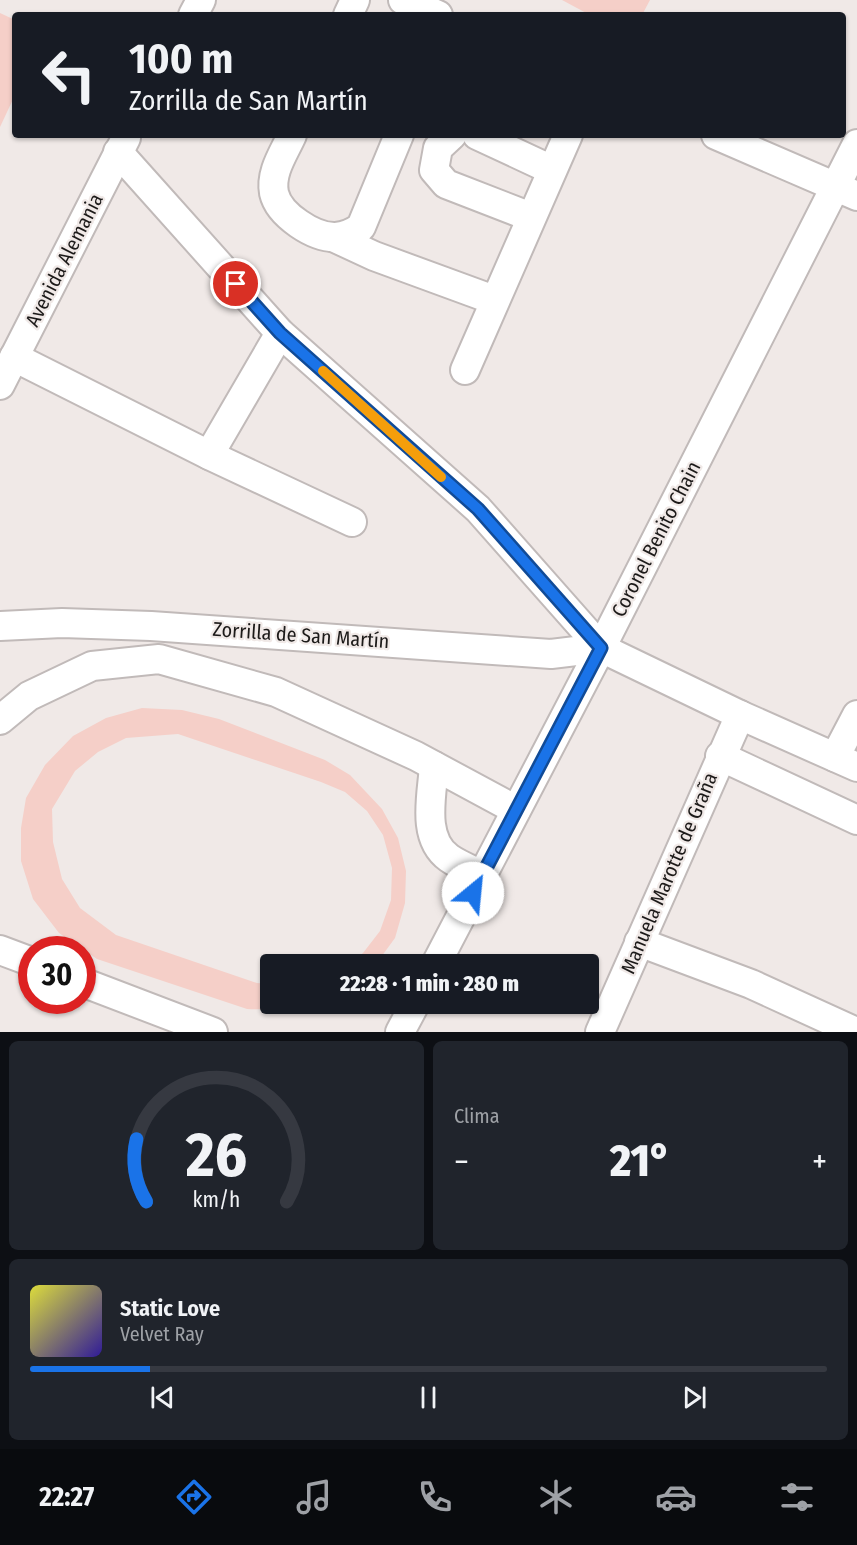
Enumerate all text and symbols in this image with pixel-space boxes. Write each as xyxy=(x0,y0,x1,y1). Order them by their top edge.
text: 100 m xyxy=(129,34,233,84)
icon: left xyxy=(30,36,108,114)
text: Zorrilla de San Martín xyxy=(129,85,368,117)
street label: Avenida Alemania xyxy=(20,189,108,331)
pin xyxy=(210,258,261,309)
icon: arrive xyxy=(219,267,252,300)
street label: Coronel Benito Chain xyxy=(606,457,706,621)
street label: Zorrilla de San Martín xyxy=(212,617,390,653)
street label: Manuela Marotte de Graña xyxy=(616,769,722,977)
position arrow xyxy=(441,861,505,925)
speed limit sign: 30 xyxy=(18,936,96,1014)
text: 22:28 · 1 min · 280 m xyxy=(340,970,519,997)
text: Clima xyxy=(454,1104,499,1128)
text: 26 xyxy=(185,1118,247,1193)
text: 21° xyxy=(610,1134,671,1188)
text: − xyxy=(454,1142,469,1182)
text: + xyxy=(812,1142,827,1182)
text: km/h xyxy=(193,1188,240,1214)
text: Static Love xyxy=(120,1295,220,1322)
text: Velvet Ray xyxy=(120,1322,204,1346)
icon: previous xyxy=(146,1381,179,1414)
icon: pause xyxy=(412,1381,445,1414)
icon: next xyxy=(678,1381,711,1414)
icon: directions xyxy=(173,1476,215,1518)
icon: music xyxy=(293,1476,335,1518)
icon: phone xyxy=(414,1476,456,1518)
icon: climate xyxy=(535,1476,577,1518)
icon: car xyxy=(655,1476,697,1518)
icon: filters xyxy=(776,1476,818,1518)
text: 22:27 xyxy=(39,1481,94,1513)

